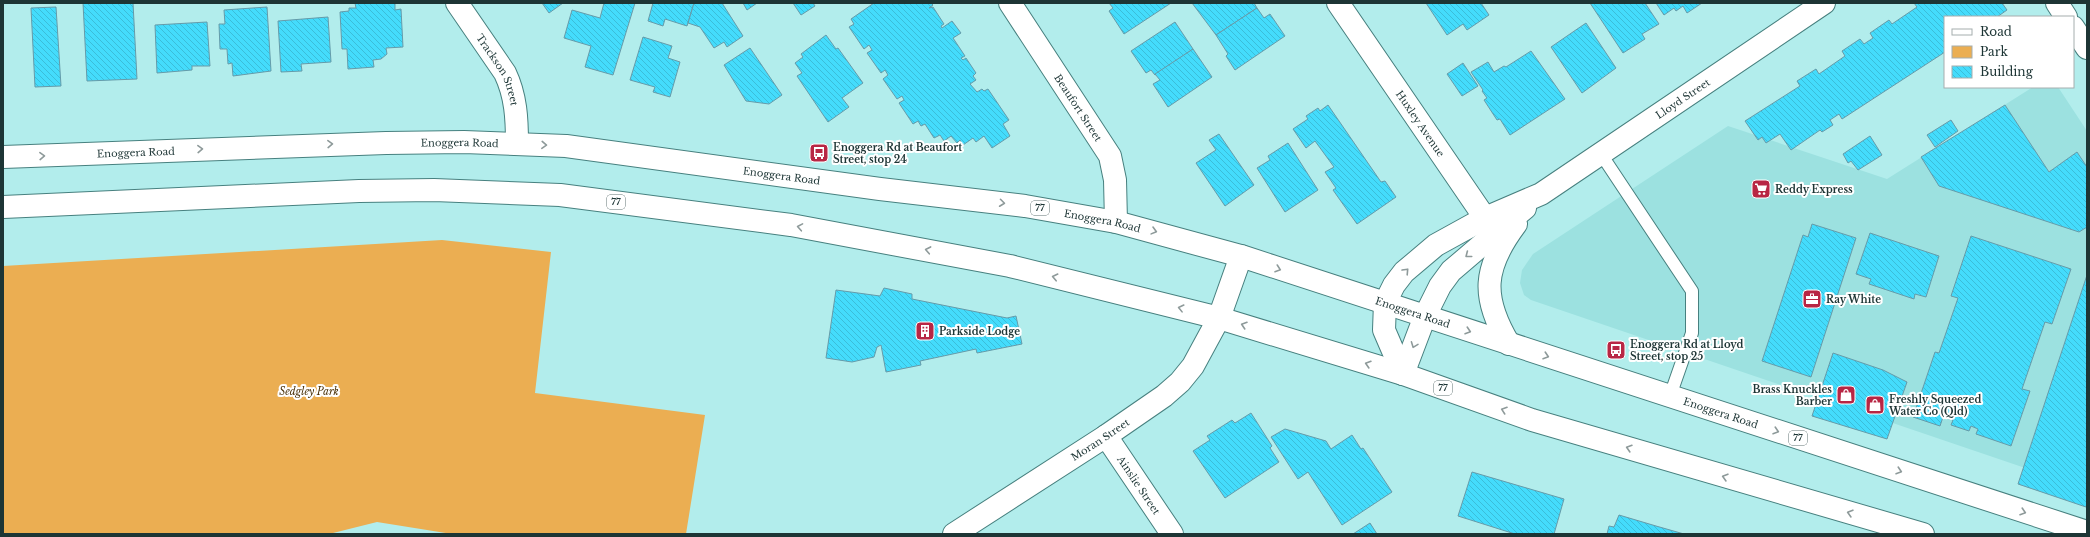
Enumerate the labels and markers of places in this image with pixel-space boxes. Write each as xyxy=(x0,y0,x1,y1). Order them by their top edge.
place label: Enoggera Rd at Beaufort Street, stop 24 xyxy=(833,141,962,166)
bus stop icon: Enoggera Rd at Beaufort Street, stop 24 xyxy=(808,142,830,164)
supermarket icon: Reddy Express xyxy=(1750,178,1772,200)
place label: Reddy Express xyxy=(1775,183,1853,196)
office icon: Ray White xyxy=(1801,288,1823,310)
place label: Ray White xyxy=(1826,293,1881,306)
building icon: Parkside Lodge xyxy=(914,320,936,342)
place label: Parkside Lodge xyxy=(939,325,1020,338)
place label: Enoggera Rd at Lloyd Street, stop 25 xyxy=(1630,338,1744,363)
bus stop icon: Enoggera Rd at Lloyd Street, stop 25 xyxy=(1605,339,1627,361)
place label: Brass Knuckles Barber xyxy=(1752,383,1832,408)
shop icon: Brass Knuckles Barber xyxy=(1835,384,1857,406)
place label: Freshly Squeezed Water Co (Qld) xyxy=(1888,393,1981,418)
shop icon: Freshly Squeezed Water Co (Qld) xyxy=(1864,394,1886,416)

